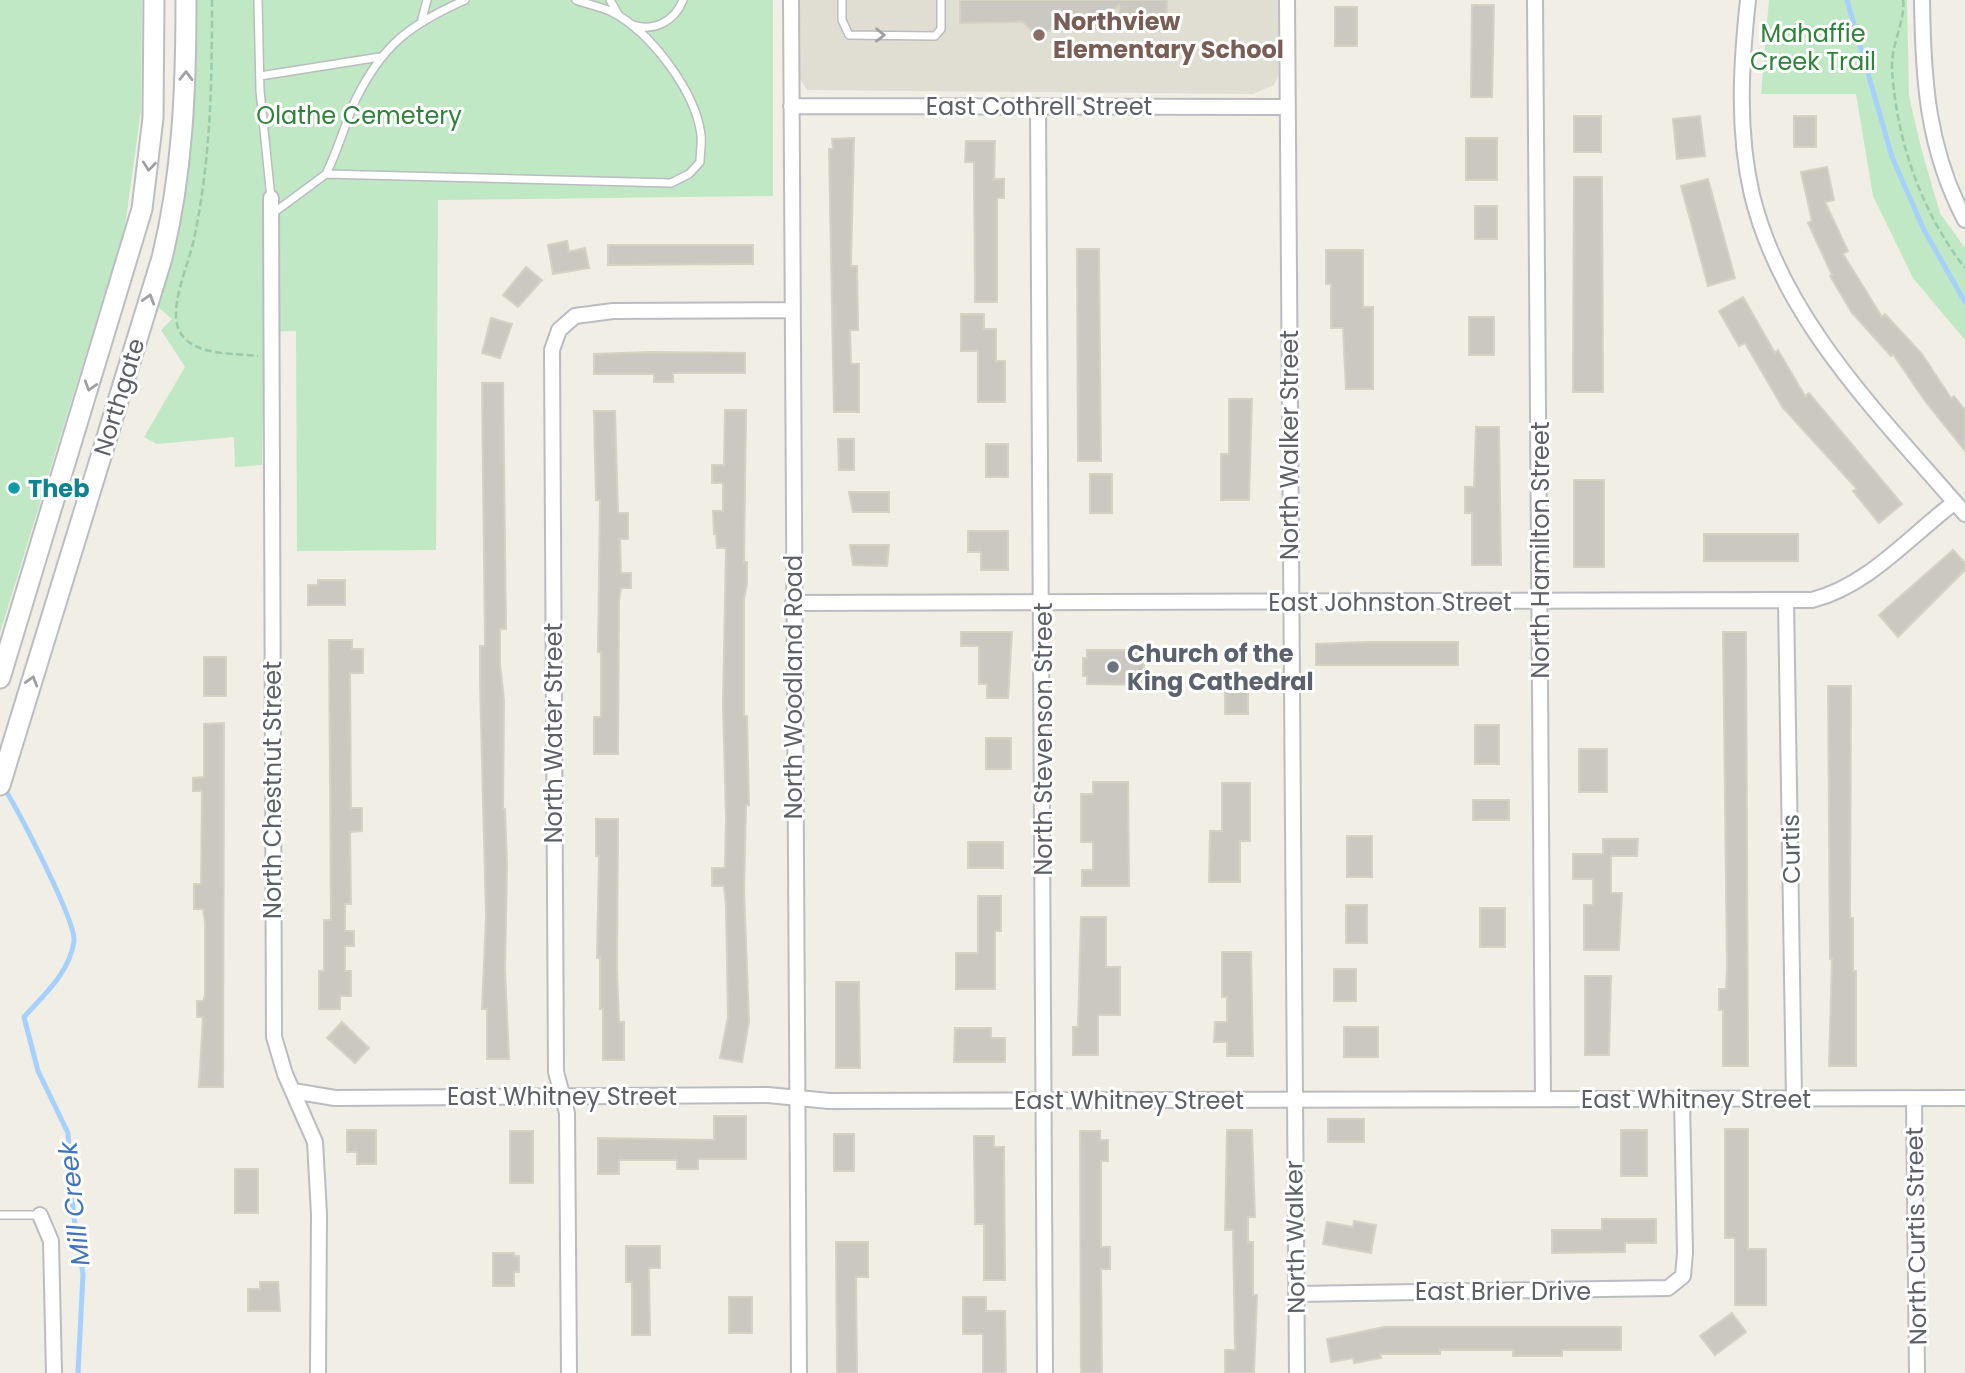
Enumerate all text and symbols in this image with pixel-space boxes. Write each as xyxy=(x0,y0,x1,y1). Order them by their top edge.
place label: Northview Elementary School xyxy=(1053,5,1284,66)
park label: Mahaffie Creek Trail xyxy=(1750,17,1876,78)
marker: Northview Elementary School xyxy=(1031,27,1047,43)
one-way arrow xyxy=(875,28,886,43)
one-way arrow xyxy=(178,70,193,81)
street label: East Cothrell Street xyxy=(926,90,1152,123)
park label: Olathe Cemetery xyxy=(256,99,462,132)
one-way arrow xyxy=(141,160,156,172)
one-way arrow xyxy=(141,294,156,306)
street label: North Walker Street xyxy=(1273,330,1306,560)
street label: Northgate xyxy=(85,334,153,460)
one-way arrow xyxy=(84,379,99,391)
street label: North Hamilton Street xyxy=(1524,421,1557,679)
place label: Theb xyxy=(28,472,89,505)
marker: Theb xyxy=(6,480,22,496)
street label: North Woodland Road xyxy=(777,555,810,819)
street label: East Johnston Street xyxy=(1268,586,1512,619)
street label: North Stevenson Street xyxy=(1027,602,1060,876)
street label: North Water Street xyxy=(537,623,570,843)
place label: Church of the King Cathedral xyxy=(1127,637,1314,698)
marker: Church of the King Cathedral xyxy=(1105,659,1121,675)
street label: North Chestnut Street xyxy=(256,661,289,919)
one-way arrow xyxy=(24,675,38,687)
street label: Curtis xyxy=(1774,814,1808,884)
street label: East Whitney Street xyxy=(447,1080,677,1113)
street label: East Whitney Street xyxy=(1581,1083,1811,1116)
street label: East Whitney Street xyxy=(1014,1084,1244,1117)
street label: North Curtis Street xyxy=(1898,1127,1934,1345)
water label: Mill Creek xyxy=(49,1139,98,1268)
street label: North Walker xyxy=(1277,1160,1313,1314)
street label: East Brier Drive xyxy=(1415,1275,1591,1308)

